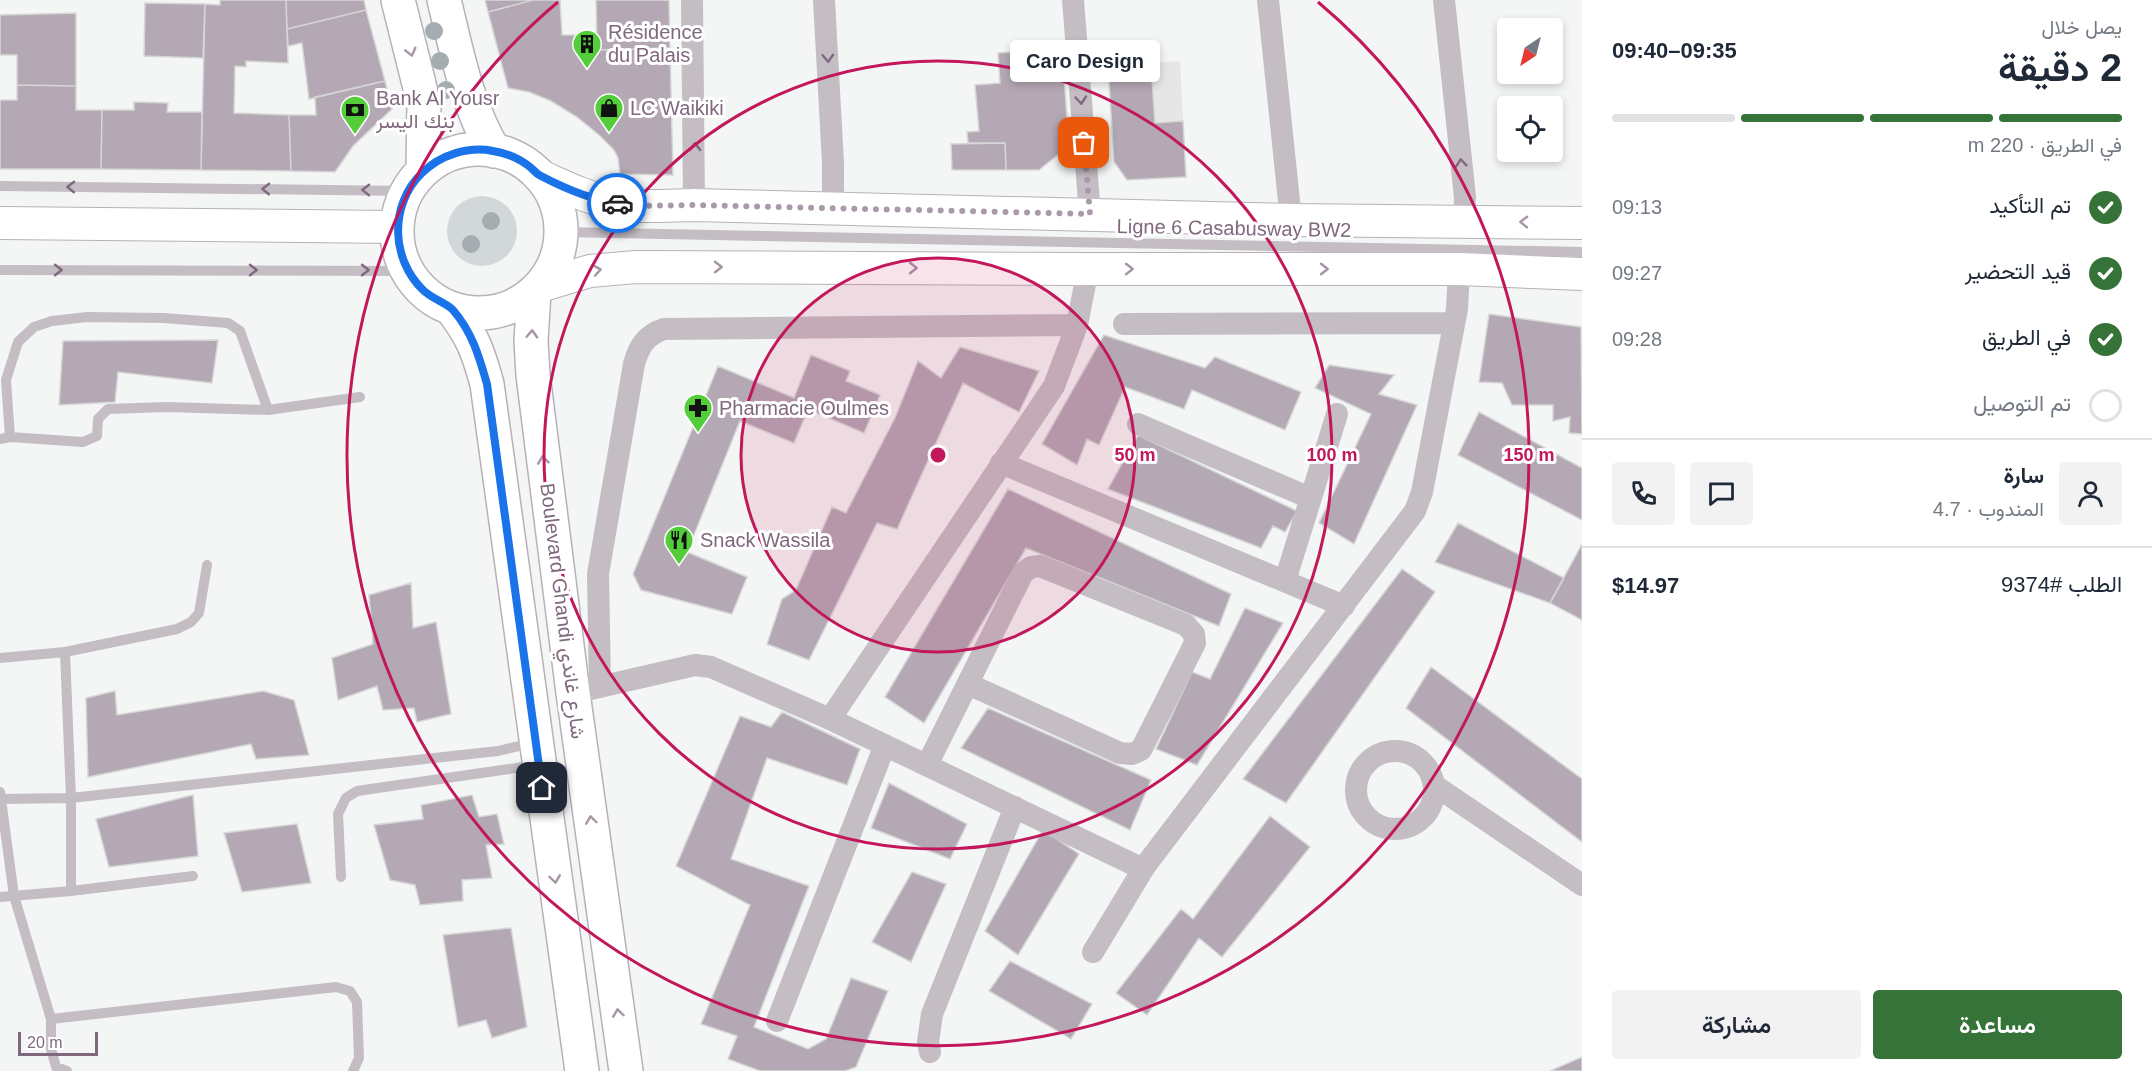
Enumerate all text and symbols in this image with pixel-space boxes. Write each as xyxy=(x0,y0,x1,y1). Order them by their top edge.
text: يصل خلال xyxy=(2041,16,2122,38)
north arrow xyxy=(1497,18,1563,84)
map controls xyxy=(1497,18,1563,162)
place label: Résidence du Palais xyxy=(608,21,703,66)
building icon: Résidence du Palais xyxy=(571,28,603,70)
text: 09:35–09:40 xyxy=(1612,38,1737,63)
callout: Caro Design xyxy=(1009,41,1159,83)
text: 2 دقيقة xyxy=(1998,46,2122,89)
one-way arrow xyxy=(404,47,417,57)
text: Caro Design xyxy=(1026,50,1144,72)
one-way arrow xyxy=(821,54,834,63)
place label: Bank Al Yousr بنك اليسر xyxy=(375,87,500,134)
shop icon: LC Waikiki xyxy=(593,92,625,134)
bank icon: Bank Al Yousr بنك اليسر xyxy=(339,94,371,136)
one-way arrow xyxy=(1074,96,1087,105)
button: locate xyxy=(1497,96,1563,162)
place label: LC Waikiki xyxy=(630,97,724,119)
pin xyxy=(1058,117,1109,168)
icon: bag xyxy=(1067,126,1100,159)
text: في الطريق · 220 m xyxy=(1968,134,2122,156)
one-way arrow xyxy=(688,142,701,151)
one-way arrow xyxy=(1455,158,1468,167)
courier xyxy=(587,173,647,233)
one-way arrow xyxy=(66,181,75,193)
one-way arrow xyxy=(261,183,270,195)
one-way arrow xyxy=(362,184,371,197)
icon: car xyxy=(601,187,634,220)
icon: check xyxy=(2089,191,2122,224)
text: تم التأكيد xyxy=(1989,193,2071,218)
text: 09:13 xyxy=(1612,196,1662,218)
street label: Ligne 6 Casabusway BW2 xyxy=(1117,215,1351,241)
one-way arrow xyxy=(1519,216,1528,228)
icon: check xyxy=(2089,257,2122,290)
text: قيد التحضير xyxy=(1965,259,2071,284)
one-way arrow xyxy=(713,261,722,273)
one-way arrow xyxy=(908,262,917,274)
text: 09:27 xyxy=(1612,262,1662,284)
one-way arrow xyxy=(1124,263,1133,275)
one-way arrow xyxy=(1319,263,1328,275)
one-way arrow xyxy=(54,264,63,276)
one-way arrow xyxy=(249,264,258,276)
one-way arrow xyxy=(361,264,370,276)
one-way arrow xyxy=(591,264,601,277)
icon: check xyxy=(2089,323,2122,356)
text: في الطريق xyxy=(1982,325,2071,350)
text: 09:28 xyxy=(1612,328,1662,350)
one-way arrow xyxy=(525,329,538,338)
text: تم التوصيل xyxy=(1973,391,2071,416)
pharmacy icon: Pharmacie Oulmes xyxy=(682,392,714,434)
place label: Pharmacie Oulmes xyxy=(719,397,889,419)
centre of rings xyxy=(928,445,948,465)
text: 50 m xyxy=(1114,445,1156,465)
text: 100 m xyxy=(1306,445,1358,465)
text: 150 m xyxy=(1503,445,1555,465)
one-way arrow xyxy=(538,456,550,465)
button: phone xyxy=(1612,462,1675,525)
button: chat xyxy=(1690,462,1753,525)
button: person xyxy=(2059,462,2122,525)
text: سارة xyxy=(2003,463,2044,488)
street label: Boulevard Ghandi شارع غاندي xyxy=(530,482,590,741)
text: المندوب · 4.7 xyxy=(1933,498,2044,520)
restaurant icon: Snack Wassila xyxy=(663,524,695,566)
place label: Snack Wassila xyxy=(700,529,831,551)
text: الطلب #9374 xyxy=(2001,572,2122,597)
text: $14.97 xyxy=(1612,573,1679,598)
pin xyxy=(516,762,567,813)
icon: home xyxy=(525,771,558,804)
one-way arrow xyxy=(585,815,597,825)
one-way arrow xyxy=(548,874,560,883)
button: مشاركة xyxy=(1612,990,1861,1059)
button: مساعدة xyxy=(1873,990,2122,1059)
one-way arrow xyxy=(612,1008,624,1018)
scale bar xyxy=(18,1029,98,1056)
text: 20 m xyxy=(27,1034,63,1051)

